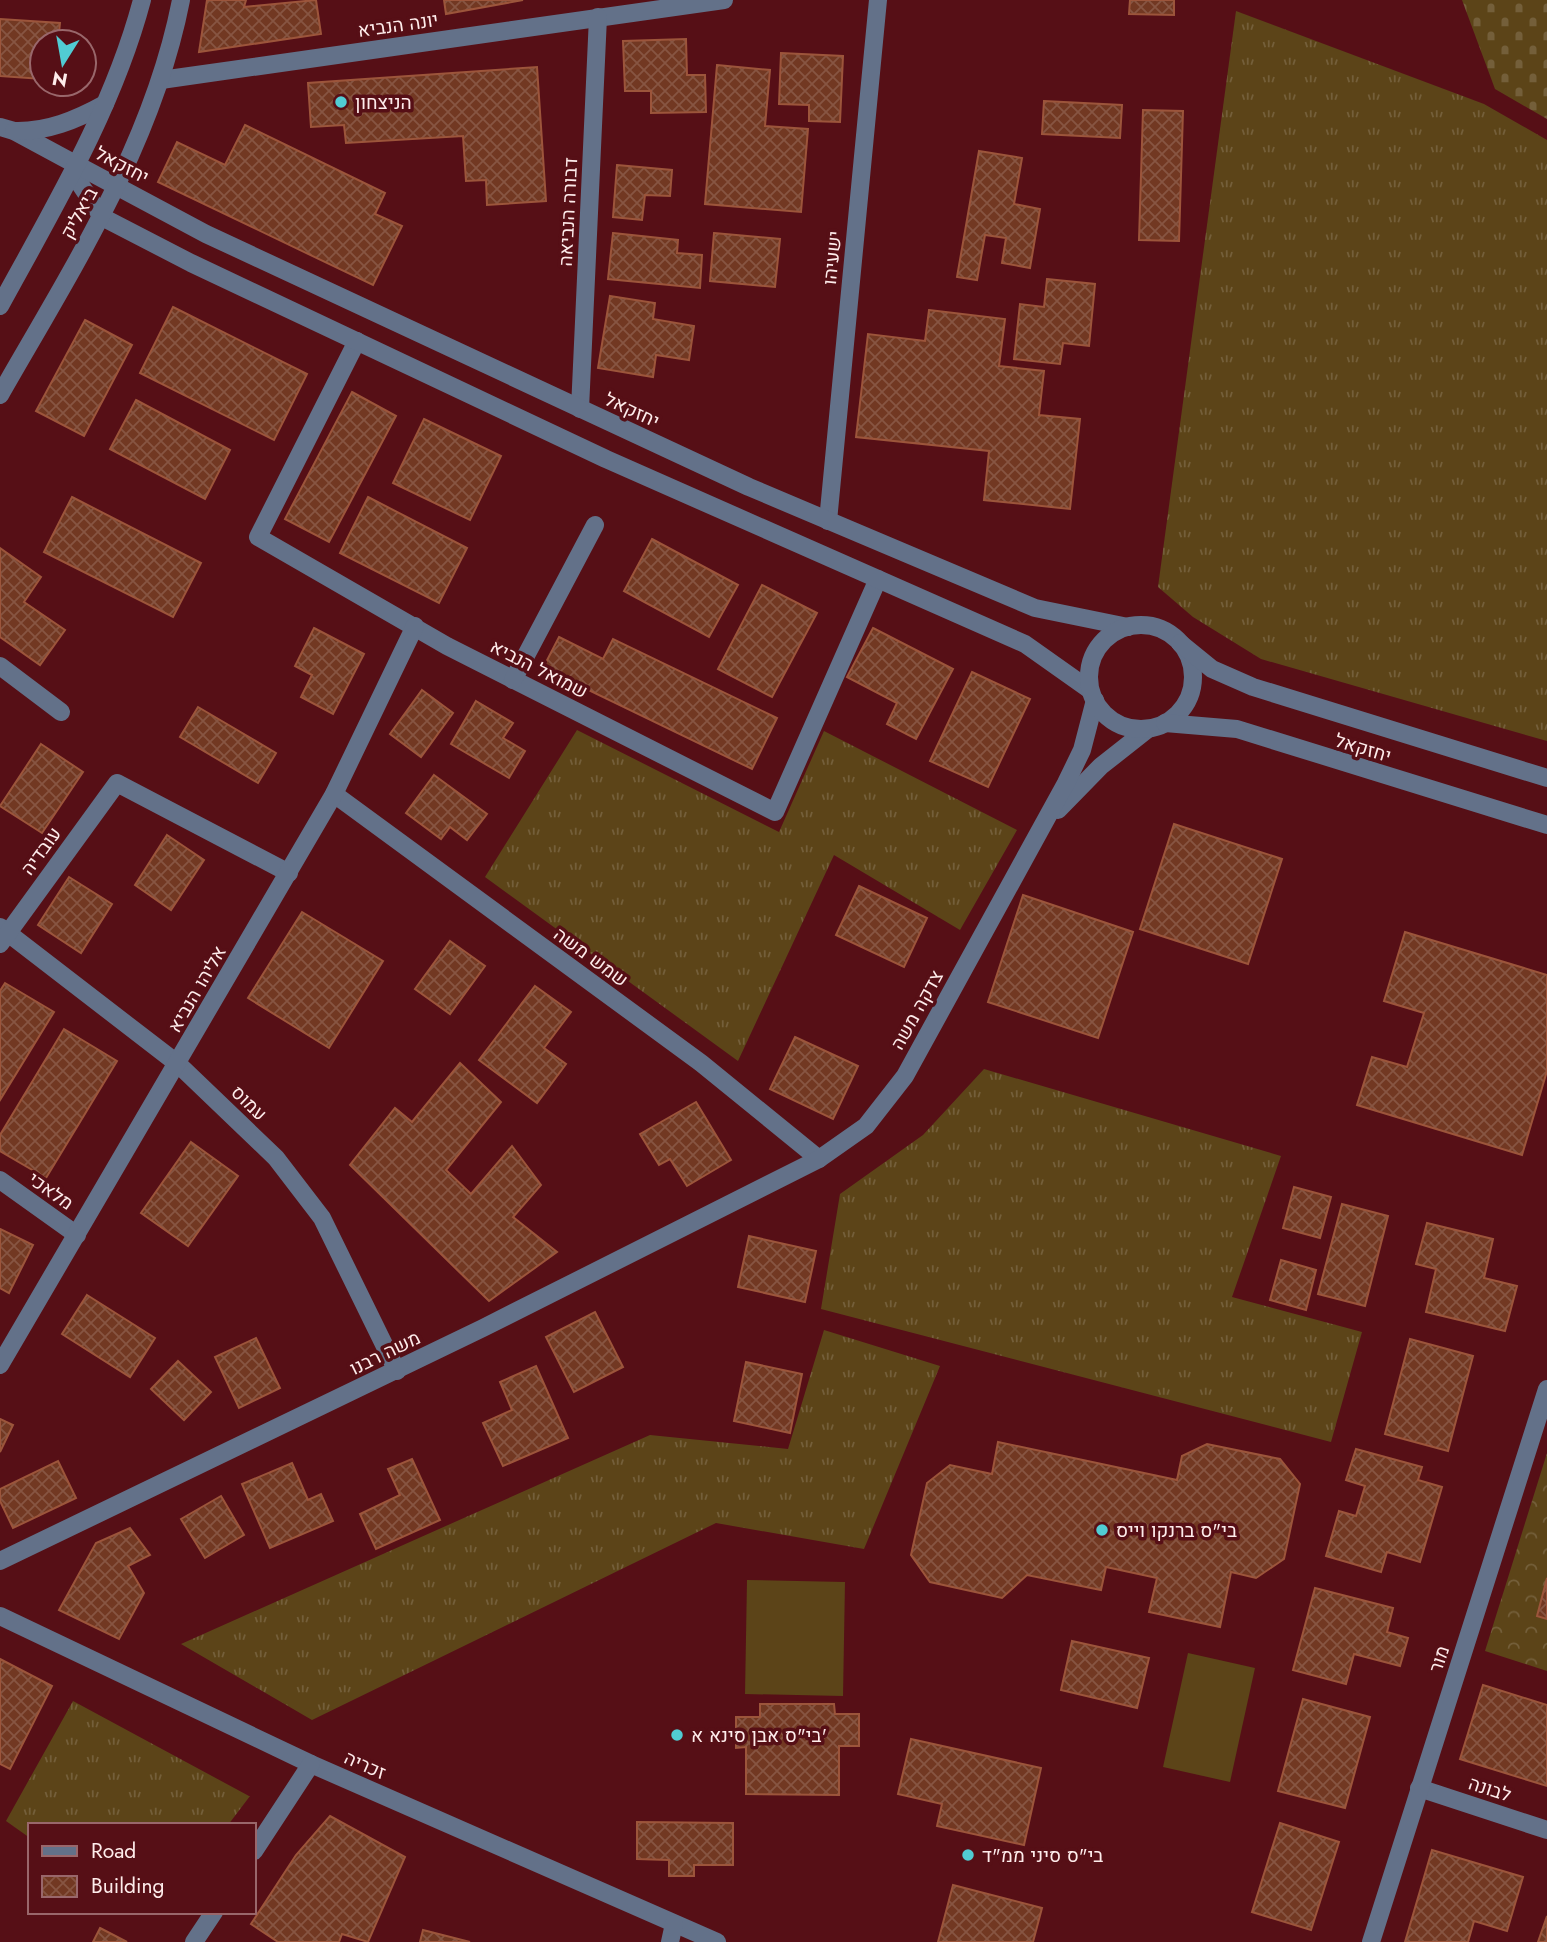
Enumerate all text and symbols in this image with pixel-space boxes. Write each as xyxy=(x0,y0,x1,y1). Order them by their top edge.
street label: יונה הנביא xyxy=(356,6,440,44)
north arrow xyxy=(28,28,98,98)
text: N xyxy=(50,65,70,94)
place label: הניצחון xyxy=(355,89,412,116)
marker: הניצחון xyxy=(333,94,349,110)
street label: יחזקאל xyxy=(90,140,154,190)
street label: דבורה הנביאה xyxy=(552,157,584,267)
street label: ביאליק xyxy=(54,182,104,244)
street label: ישעיהו xyxy=(816,230,848,286)
street label: יחזקאל xyxy=(600,386,664,434)
street label: שמואל הנביא xyxy=(485,633,593,705)
street label: יחזקאל xyxy=(1331,727,1395,769)
street label: עובדיה xyxy=(14,821,68,881)
street label: שמש משה xyxy=(548,921,634,993)
street label: אליהו הנביא xyxy=(161,941,233,1037)
street label: צדקה משה xyxy=(884,965,950,1055)
street label: עמוס xyxy=(225,1079,273,1127)
street label: מלאכי xyxy=(23,1166,79,1216)
street label: משה רבנו xyxy=(345,1324,425,1382)
place label: בי"ס ברנקו וייס xyxy=(1116,1517,1237,1544)
marker: בי"ס ברנקו וייס xyxy=(1094,1522,1110,1538)
street label: מור xyxy=(1422,1642,1456,1676)
place label: בי"ס אבן סינא א' xyxy=(691,1722,827,1749)
marker: בי"ס אבן סינא א' xyxy=(669,1727,685,1743)
street label: זכריה xyxy=(340,1744,390,1786)
street label: לבונה xyxy=(1465,1769,1515,1809)
legend xyxy=(28,1823,256,1914)
text: Road xyxy=(91,1836,136,1866)
place label: בי"ס סיני ממ"ד xyxy=(982,1842,1103,1869)
marker: בי"ס סיני ממ"ד xyxy=(960,1847,976,1863)
text: Building xyxy=(91,1871,164,1901)

